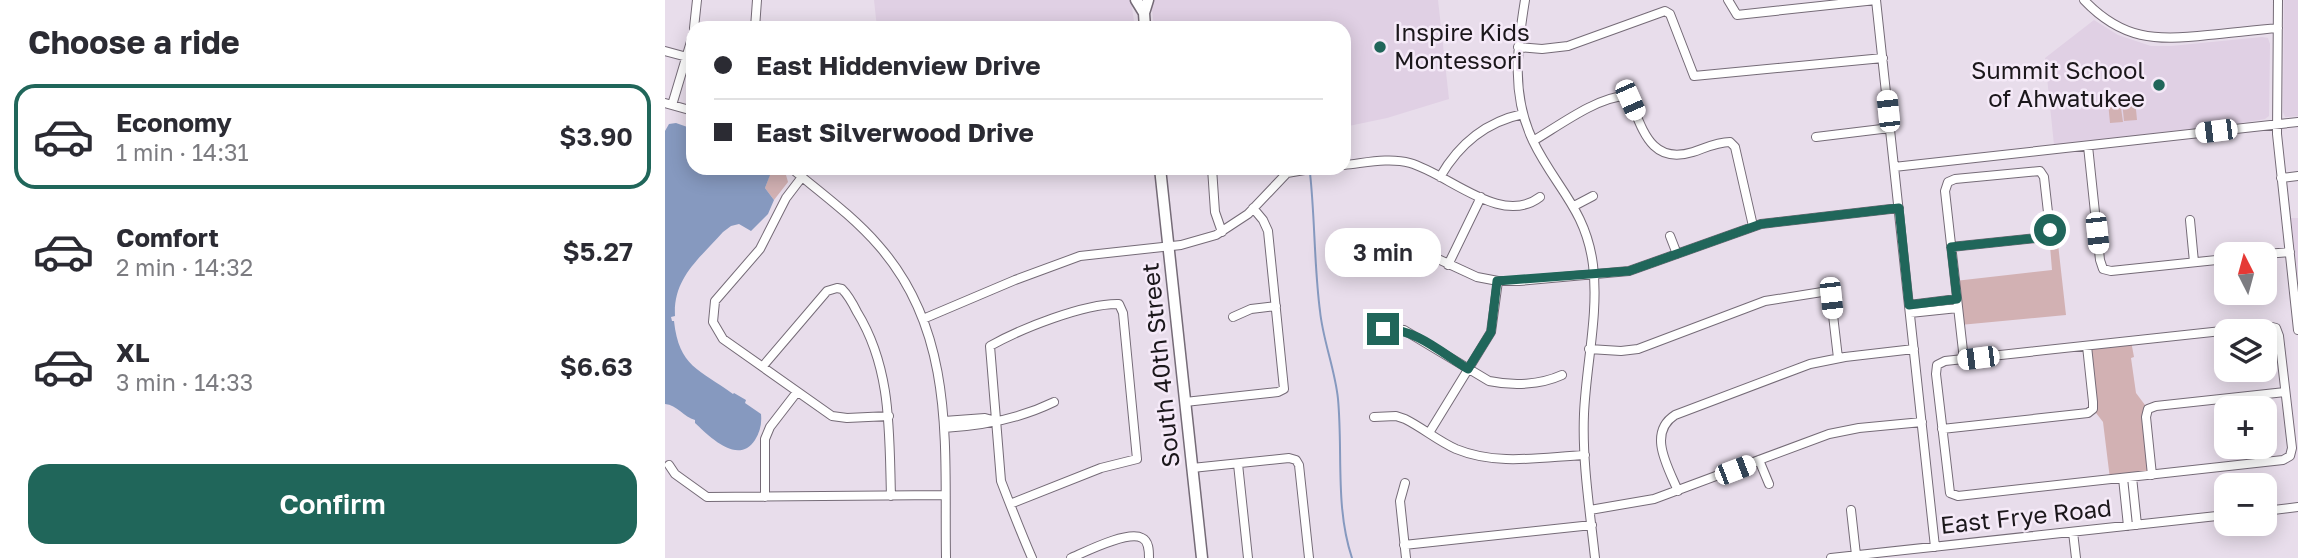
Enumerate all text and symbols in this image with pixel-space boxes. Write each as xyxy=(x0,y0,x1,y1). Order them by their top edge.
place label: Inspire Kids Montessori xyxy=(1394,17,1530,74)
text: Choose a ride xyxy=(28,23,240,61)
marker: Inspire Kids Montessori xyxy=(1372,39,1388,55)
text: East Hiddenview Drive xyxy=(756,50,1040,81)
place label: Summit School of Ahwatukee xyxy=(1971,55,2145,112)
car xyxy=(1612,77,1649,123)
marker: Summit School of Ahwatukee xyxy=(2151,77,2167,93)
car xyxy=(1876,89,1901,133)
icon: car xyxy=(32,105,95,168)
text: Economy xyxy=(116,107,232,138)
text: East Silverwood Drive xyxy=(756,117,1034,148)
car xyxy=(2194,118,2239,144)
text: $3.90 xyxy=(559,121,633,152)
text: 1 min · 14:31 xyxy=(116,138,249,166)
car xyxy=(2085,211,2110,255)
route start xyxy=(2034,214,2066,246)
icon: car xyxy=(32,220,95,283)
text: Comfort xyxy=(116,222,219,253)
callout: 3 min xyxy=(1325,228,1441,276)
text: $5.27 xyxy=(563,236,633,267)
text: 3 min xyxy=(1353,238,1413,266)
north arrow xyxy=(2214,242,2277,304)
map controls xyxy=(2214,242,2277,536)
text: 2 min · 14:32 xyxy=(116,253,253,281)
street label: South 40th Street xyxy=(1134,261,1185,469)
car xyxy=(1819,276,1844,320)
route end xyxy=(1367,313,1399,345)
button: layers xyxy=(2214,319,2277,382)
icon: car xyxy=(32,335,95,398)
text: XL xyxy=(116,337,150,368)
car xyxy=(1956,345,2001,371)
text: $6.63 xyxy=(560,351,633,382)
text: 3 min · 14:33 xyxy=(116,368,253,396)
button: + xyxy=(2214,396,2277,459)
car xyxy=(1712,453,1759,487)
button: Confirm xyxy=(28,464,637,544)
button: − xyxy=(2214,473,2277,536)
street label: East Frye Road xyxy=(1939,492,2113,539)

